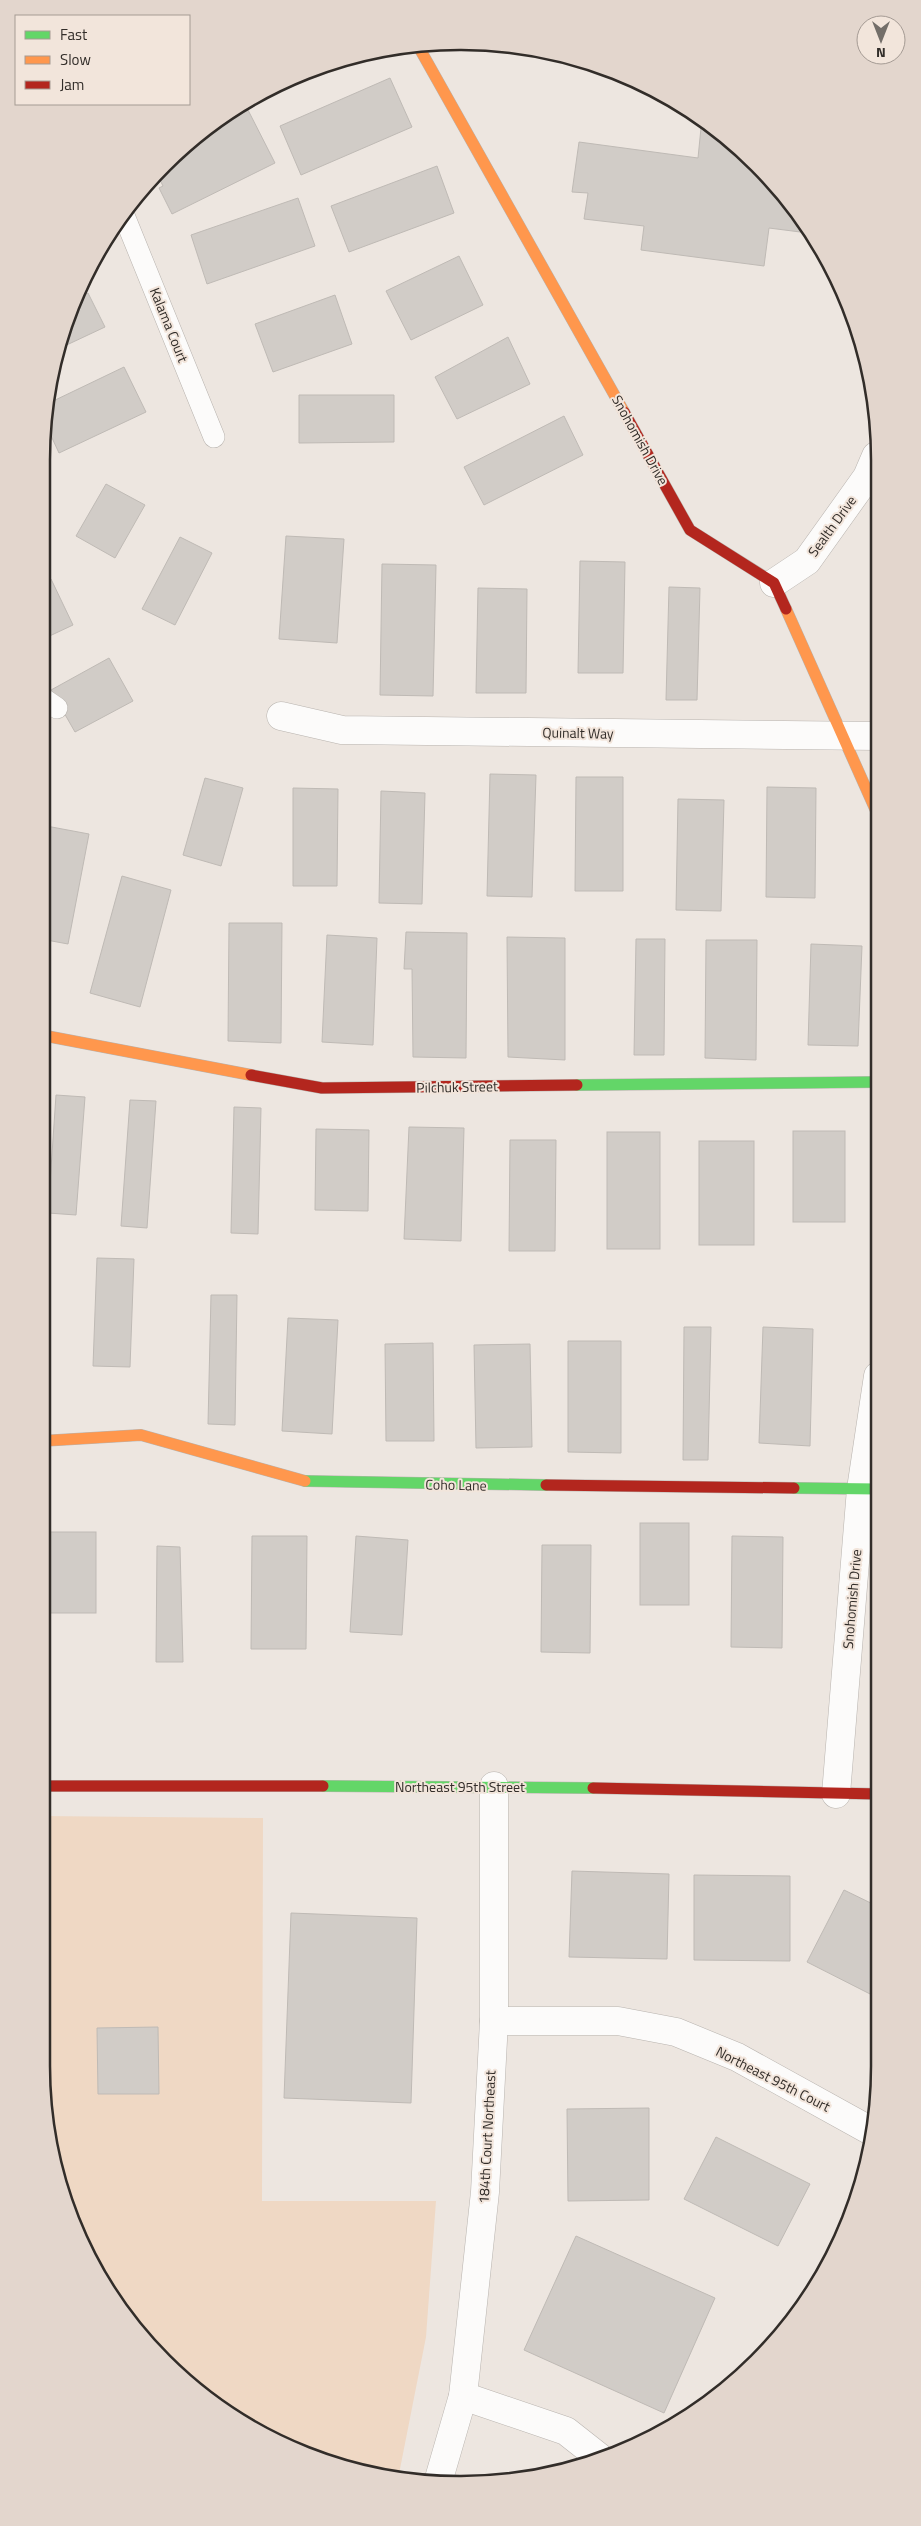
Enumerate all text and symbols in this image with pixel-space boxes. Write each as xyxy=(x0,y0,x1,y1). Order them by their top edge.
legend xyxy=(15,15,190,105)
north arrow xyxy=(856,15,906,65)
text: Fast xyxy=(60,23,88,46)
text: N xyxy=(876,43,886,64)
text: Slow xyxy=(60,48,91,71)
text: Jam xyxy=(60,73,84,96)
street label: Kalama Court xyxy=(145,284,194,365)
street label: Snohomish Drive xyxy=(607,391,674,489)
street label: Sealth Drive xyxy=(802,491,861,561)
street label: Quinalt Way xyxy=(542,721,614,744)
street label: Pilchuk Street xyxy=(416,1075,498,1098)
street label: Coho Lane xyxy=(425,1473,487,1496)
street label: Snohomish Drive xyxy=(837,1548,866,1650)
street label: Northeast 95th Street xyxy=(395,1776,525,1797)
street label: Northeast 95th Court xyxy=(712,2041,834,2117)
street label: 184th Court Northeast xyxy=(473,2070,500,2204)

